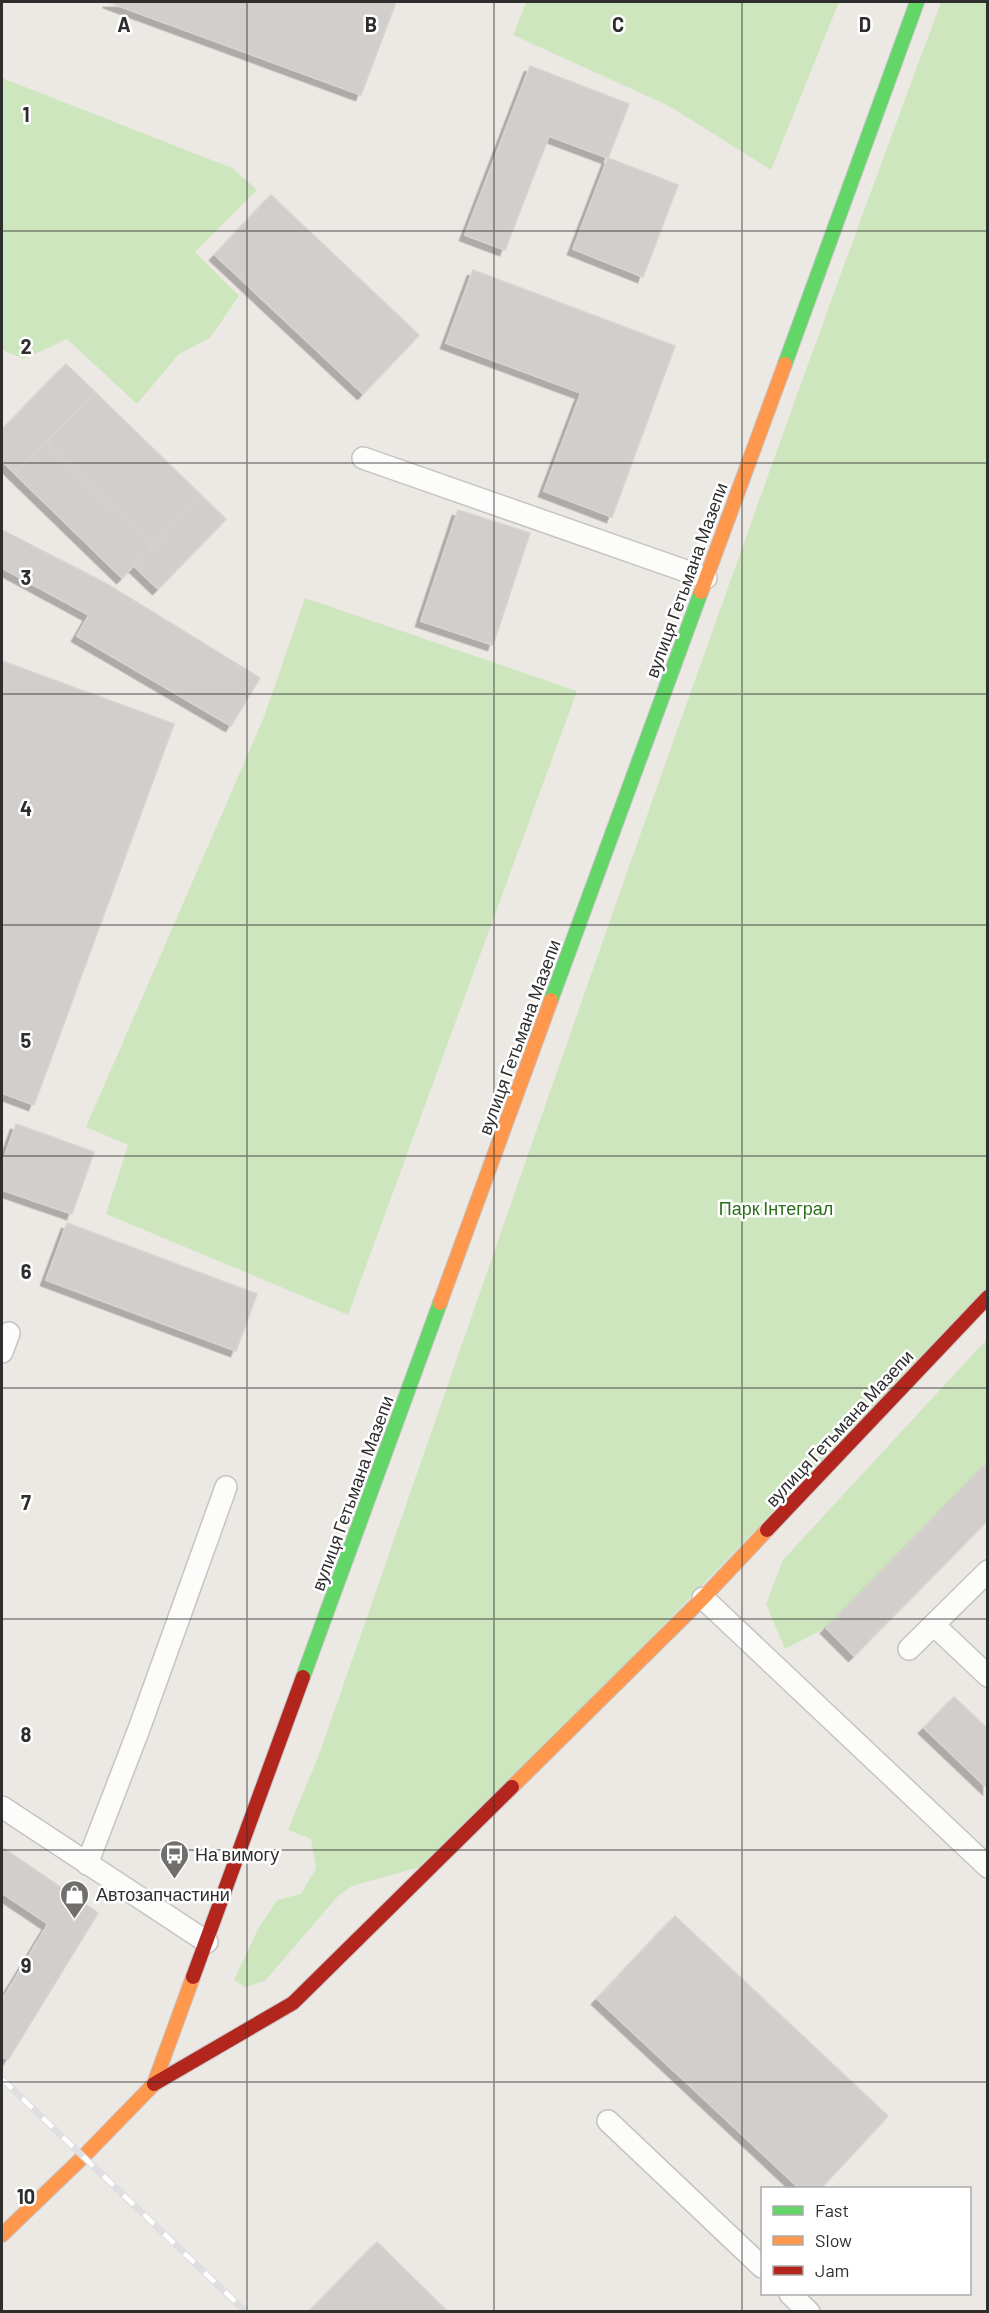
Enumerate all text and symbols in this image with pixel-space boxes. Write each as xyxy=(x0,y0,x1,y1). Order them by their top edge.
text: A xyxy=(117,12,131,36)
text: B xyxy=(365,12,377,36)
text: C xyxy=(612,12,624,36)
text: D xyxy=(859,12,871,36)
text: 1 xyxy=(22,102,30,126)
text: 2 xyxy=(20,334,32,358)
street label: вулиця Гетьмана Мазепи xyxy=(640,479,732,681)
text: 3 xyxy=(21,565,31,589)
text: 4 xyxy=(20,796,32,820)
street label: вулиця Гетьмана Мазепи xyxy=(473,936,565,1138)
text: 5 xyxy=(21,1028,32,1052)
park label: Парк Інтеграл xyxy=(719,1197,833,1219)
text: 6 xyxy=(21,1259,32,1283)
street label: вулиця Гетьмана Мазепи xyxy=(761,1345,917,1511)
street label: вулиця Гетьмана Мазепи xyxy=(306,1392,398,1594)
text: 7 xyxy=(21,1490,31,1514)
text: 8 xyxy=(21,1722,32,1746)
bus stop icon: На вимогу xyxy=(158,1838,190,1880)
place label: На вимогу xyxy=(195,1843,279,1865)
shop icon: Автозапчастини xyxy=(59,1878,91,1920)
place label: Автозапчастини xyxy=(96,1883,230,1905)
text: 9 xyxy=(21,1953,31,1977)
text: 10 xyxy=(17,2184,35,2208)
legend xyxy=(761,2187,971,2295)
text: Fast xyxy=(815,2199,849,2221)
text: Slow xyxy=(815,2229,852,2251)
text: Jam xyxy=(815,2259,849,2281)

